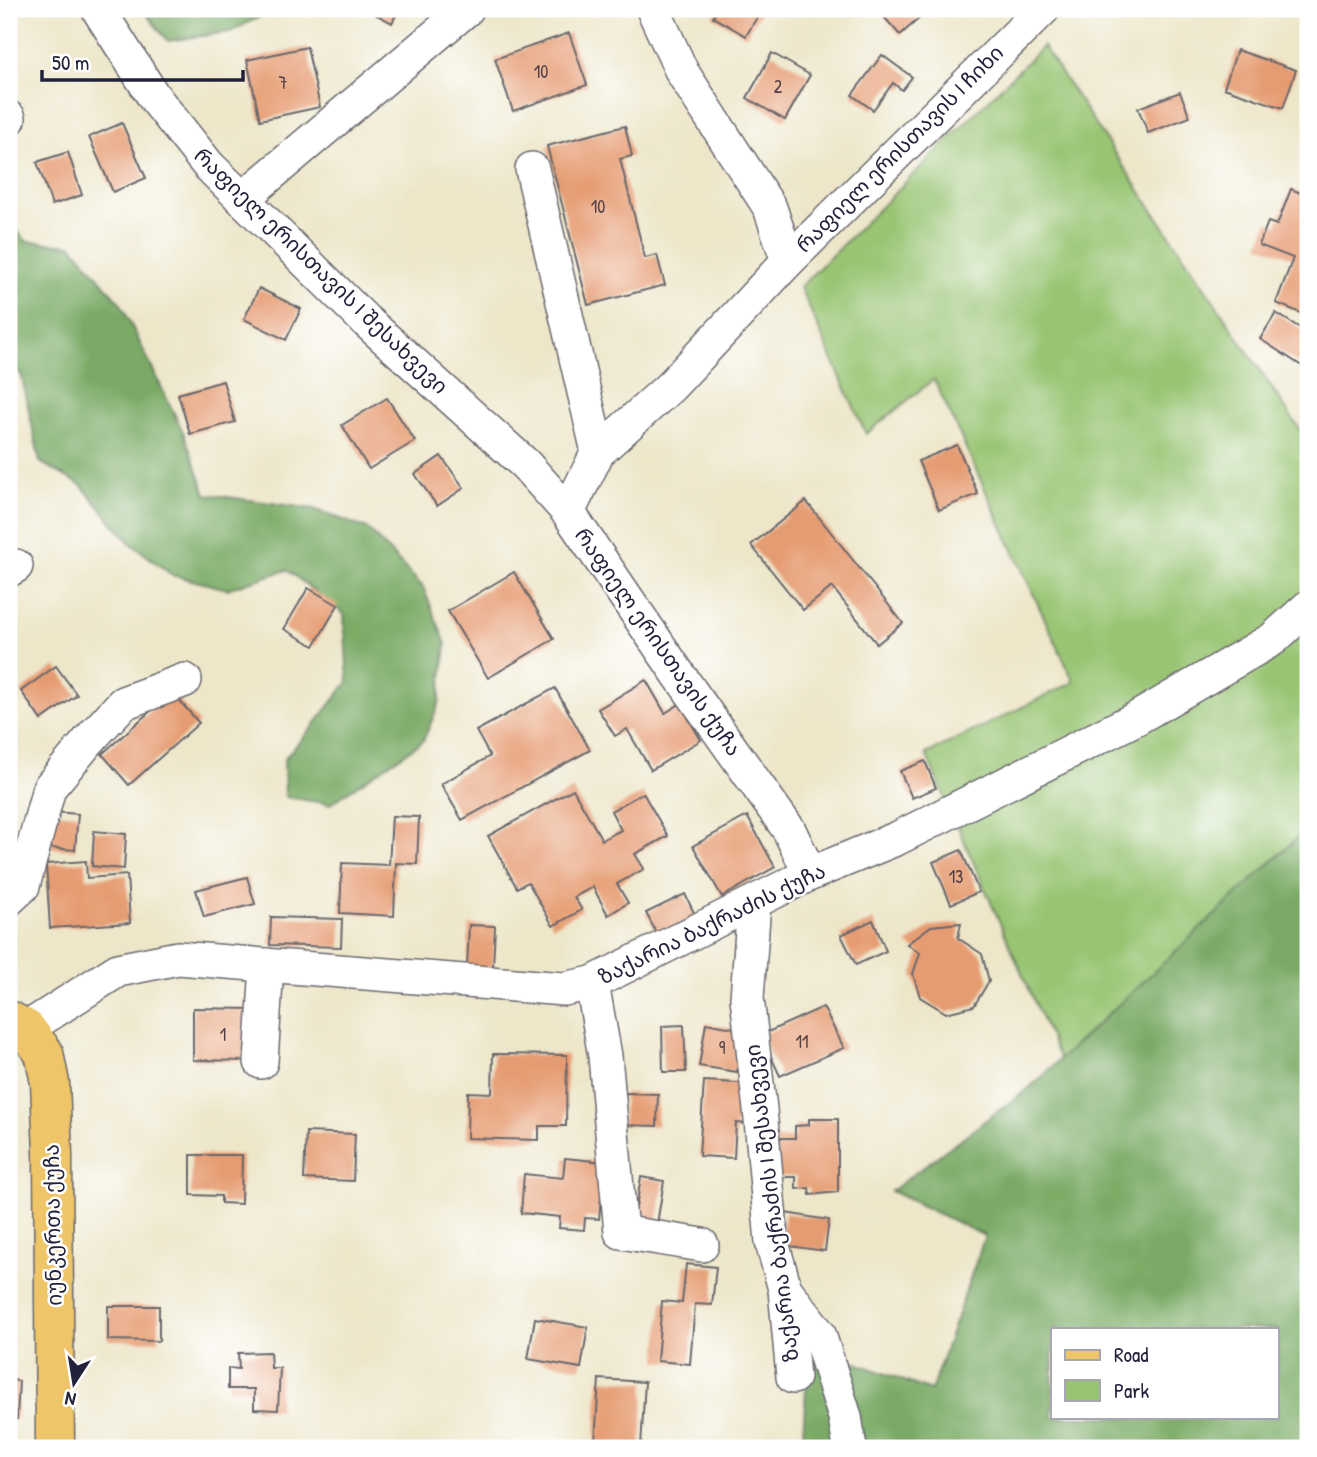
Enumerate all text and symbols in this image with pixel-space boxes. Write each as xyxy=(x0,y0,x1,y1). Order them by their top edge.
scale bar xyxy=(42,38,243,82)
street label: რაფიელ ერისთავის I ჩიხი xyxy=(790,39,1010,259)
text: 50 m xyxy=(52,48,89,77)
house number: 10 xyxy=(534,59,548,84)
house number: 7 xyxy=(279,70,288,95)
house number: 2 xyxy=(774,74,783,99)
street label: რაფიელ ერისთავის I შესახვევი xyxy=(188,141,455,400)
house number: 10 xyxy=(591,194,605,219)
street label: რაფიელ ერისთავის ქუჩა xyxy=(568,522,748,762)
street label: ზაქარია ბაქრაძის ქუჩა xyxy=(593,856,830,991)
house number: 13 xyxy=(949,864,963,889)
house number: 1 xyxy=(220,1022,226,1047)
house number: 11 xyxy=(795,1029,809,1054)
house number: 9 xyxy=(719,1035,726,1060)
street label: ზაქარია ბაქრაძის I შესახვევი xyxy=(738,1043,805,1363)
street label: იუნკერთა ქუჩა xyxy=(37,1144,68,1306)
legend xyxy=(1051,1328,1278,1418)
text: Road xyxy=(1114,1340,1148,1369)
north arrow xyxy=(38,1348,108,1418)
text: Park xyxy=(1114,1376,1149,1405)
text: N xyxy=(63,1386,78,1413)

